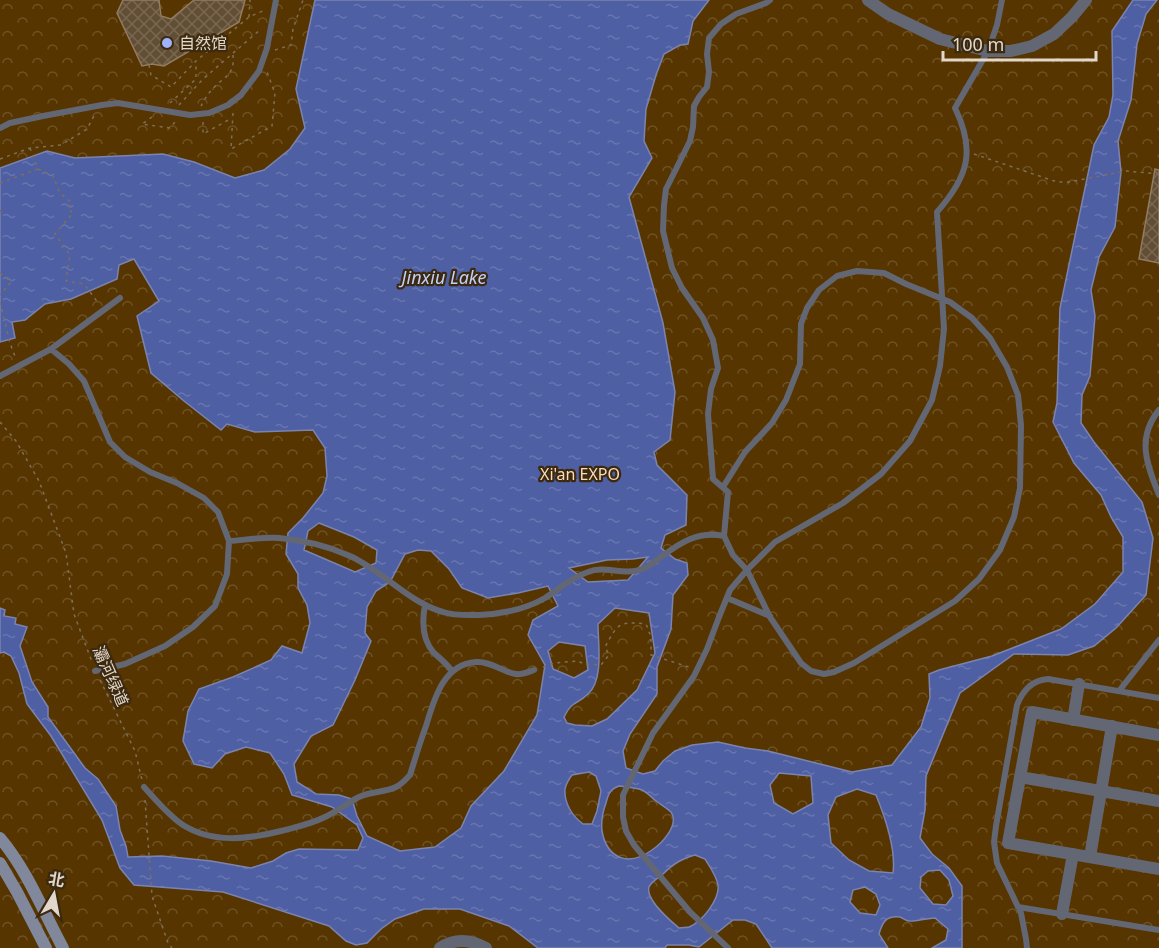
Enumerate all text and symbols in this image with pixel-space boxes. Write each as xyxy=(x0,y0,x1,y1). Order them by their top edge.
scale bar xyxy=(943,24,1096,62)
place label: 自然馆 xyxy=(179,32,227,54)
text: 100 m xyxy=(952,32,1004,56)
marker: 自然馆 xyxy=(160,36,174,50)
water label: Jinxiu Lake xyxy=(399,265,486,289)
park label: Xi'an EXPO xyxy=(540,463,620,485)
street label: 灞河绿道 xyxy=(88,642,134,710)
north arrow xyxy=(24,864,84,924)
text: 北 xyxy=(47,867,66,891)

